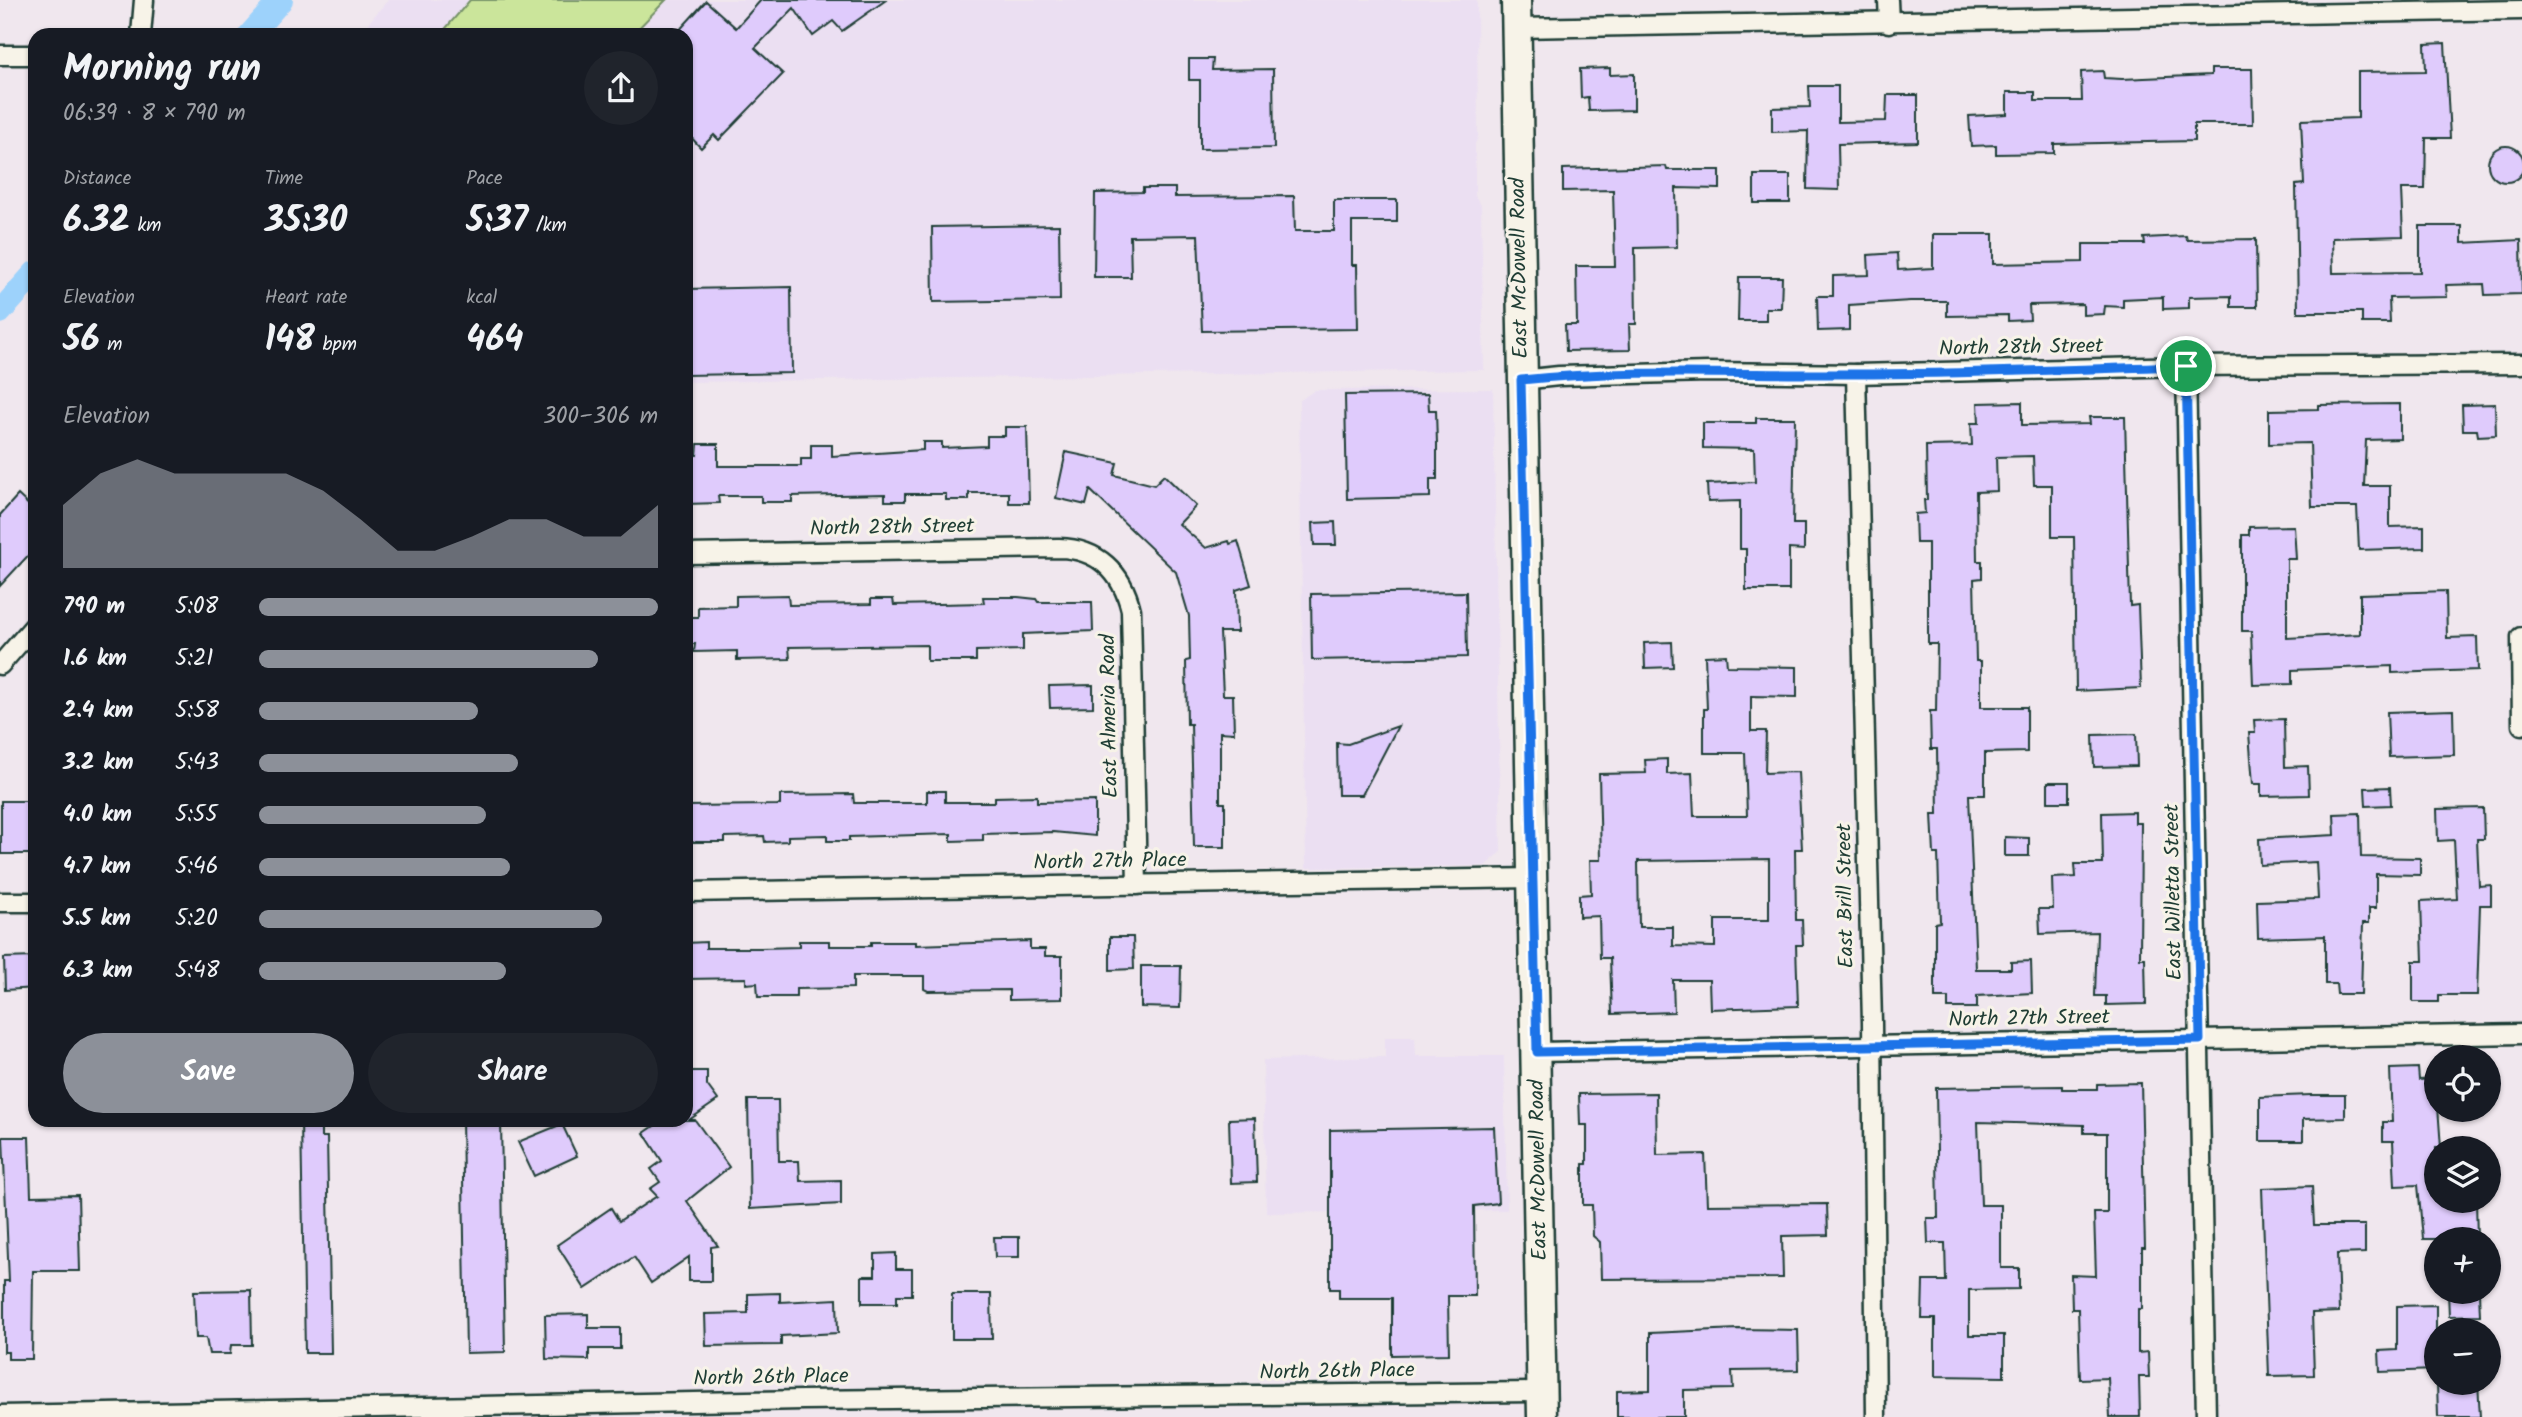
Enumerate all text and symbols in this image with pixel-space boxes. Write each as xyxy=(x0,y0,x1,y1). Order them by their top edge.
text: Morning run xyxy=(63,40,261,100)
button: share xyxy=(584,51,658,125)
text: 06:39 · 8 × 790 m xyxy=(63,96,246,132)
text: Distance xyxy=(63,164,131,194)
text: Time xyxy=(265,164,303,194)
text: Pace xyxy=(466,164,503,194)
street label: East McDowell Road xyxy=(1502,177,1538,359)
text: 6.32 xyxy=(63,194,130,250)
text: 35:30 xyxy=(265,194,347,250)
text: 5:37 xyxy=(466,194,528,250)
text: km xyxy=(130,211,161,241)
text: /km xyxy=(528,211,567,241)
text: Elevation xyxy=(63,283,135,313)
text: Heart rate xyxy=(265,283,347,313)
text: kcal xyxy=(466,283,497,313)
text: 56 xyxy=(63,313,100,369)
text: 148 xyxy=(265,313,315,369)
text: 464 xyxy=(466,313,523,369)
text: m xyxy=(100,330,122,360)
text: bpm xyxy=(315,330,357,360)
street label: North 28th Street xyxy=(1939,330,2104,366)
pin xyxy=(2156,336,2216,396)
icon: arrive xyxy=(2167,347,2205,385)
text: Elevation xyxy=(63,399,150,435)
text: 300–306 m xyxy=(543,399,658,435)
street label: North 28th Street xyxy=(810,510,975,546)
text: 790 m xyxy=(63,589,125,625)
text: 5:08 xyxy=(175,589,218,625)
street label: East Almeria Road xyxy=(1092,633,1128,798)
text: 1.6 km xyxy=(63,641,127,677)
text: 5:21 xyxy=(175,641,214,677)
text: 2.4 km xyxy=(63,693,133,729)
text: 5:58 xyxy=(175,693,219,729)
text: 3.2 km xyxy=(63,745,133,781)
text: 5:43 xyxy=(175,745,219,781)
text: 4.0 km xyxy=(63,797,132,833)
text: 5:55 xyxy=(175,797,218,833)
street label: East Willetta Street xyxy=(2156,803,2192,981)
street label: East Brill Street xyxy=(1828,822,1864,969)
street label: North 27th Place xyxy=(1033,844,1188,880)
text: 4.7 km xyxy=(63,849,131,885)
text: 5:46 xyxy=(175,849,218,885)
text: 5.5 km xyxy=(63,901,131,937)
text: 5:20 xyxy=(175,901,218,937)
text: 6.3 km xyxy=(63,953,133,989)
text: 5:48 xyxy=(175,953,220,989)
street label: North 27th Street xyxy=(1948,1001,2111,1037)
button: Save xyxy=(63,1033,354,1113)
button: Share xyxy=(368,1033,658,1113)
map controls xyxy=(2424,1045,2501,1395)
button: locate xyxy=(2424,1045,2501,1122)
street label: East McDowell Road xyxy=(1521,1079,1557,1261)
button: layers xyxy=(2424,1136,2501,1213)
button: + xyxy=(2424,1227,2501,1304)
button: − xyxy=(2424,1318,2501,1395)
street label: North 26th Place xyxy=(1259,1354,1416,1390)
street label: North 26th Place xyxy=(693,1360,850,1396)

